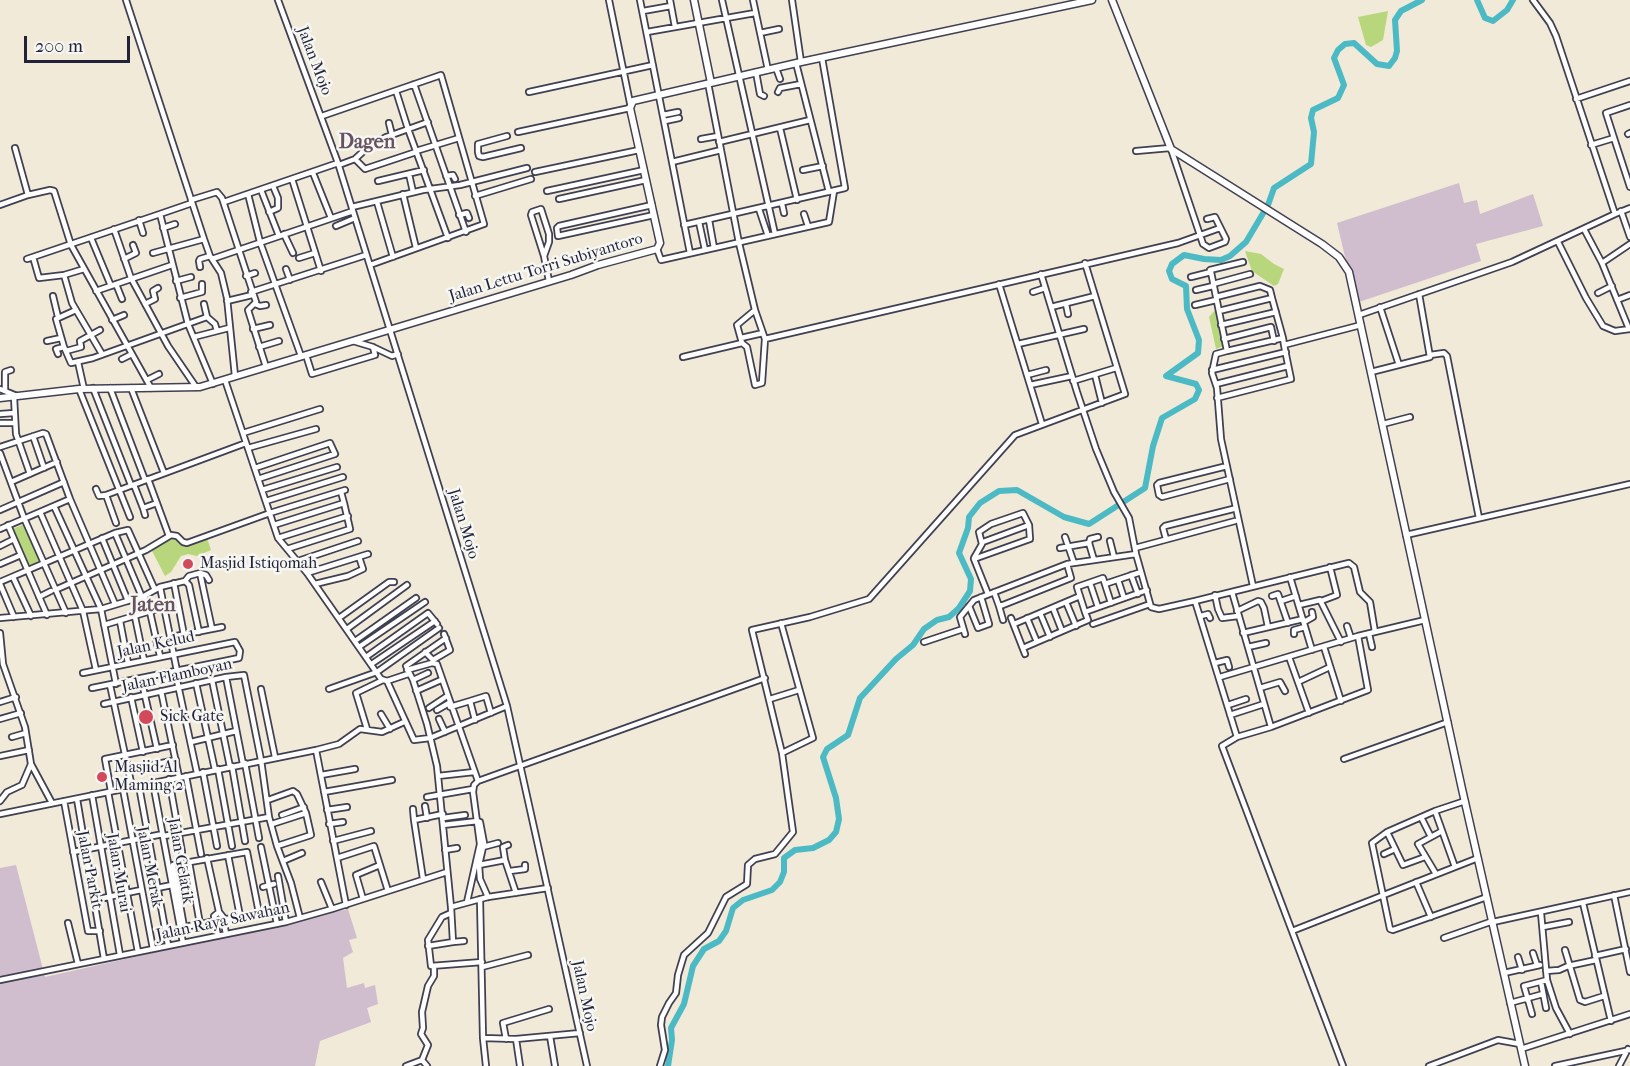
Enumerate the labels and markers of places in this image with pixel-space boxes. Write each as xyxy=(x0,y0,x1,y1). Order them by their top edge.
place label: Masjid Istiqomah xyxy=(200,554,317,574)
marker: Masjid Istiqomah xyxy=(181,557,195,571)
place label: Sick Gate xyxy=(160,707,224,727)
marker: Sick Gate xyxy=(137,708,155,726)
place label: Masjid Al Maming 2 xyxy=(114,758,184,796)
marker: Masjid Al Maming 2 xyxy=(95,770,109,784)

